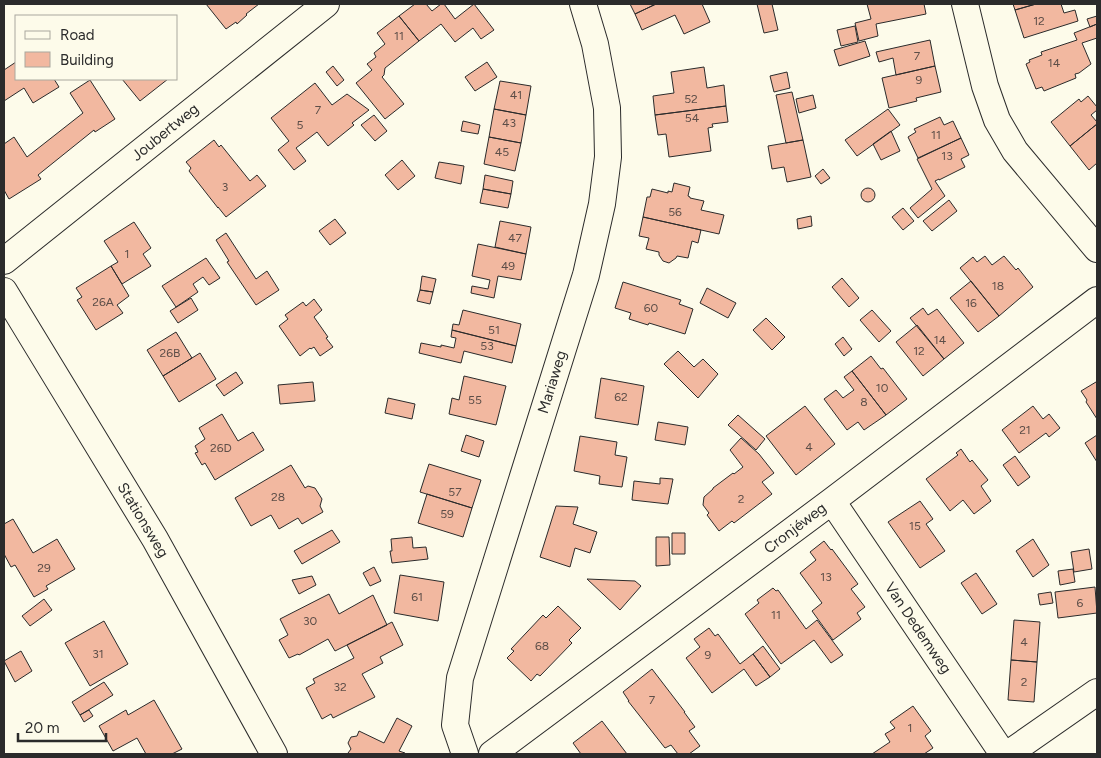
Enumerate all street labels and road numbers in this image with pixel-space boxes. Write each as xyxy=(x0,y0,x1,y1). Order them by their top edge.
street label: Joubertweg xyxy=(128,99,202,165)
street label: Mariaweg xyxy=(534,348,570,416)
street label: Stationsweg xyxy=(114,479,172,561)
street label: Cronjéweg xyxy=(760,499,830,557)
street label: Van Dedemweg xyxy=(881,579,955,677)

